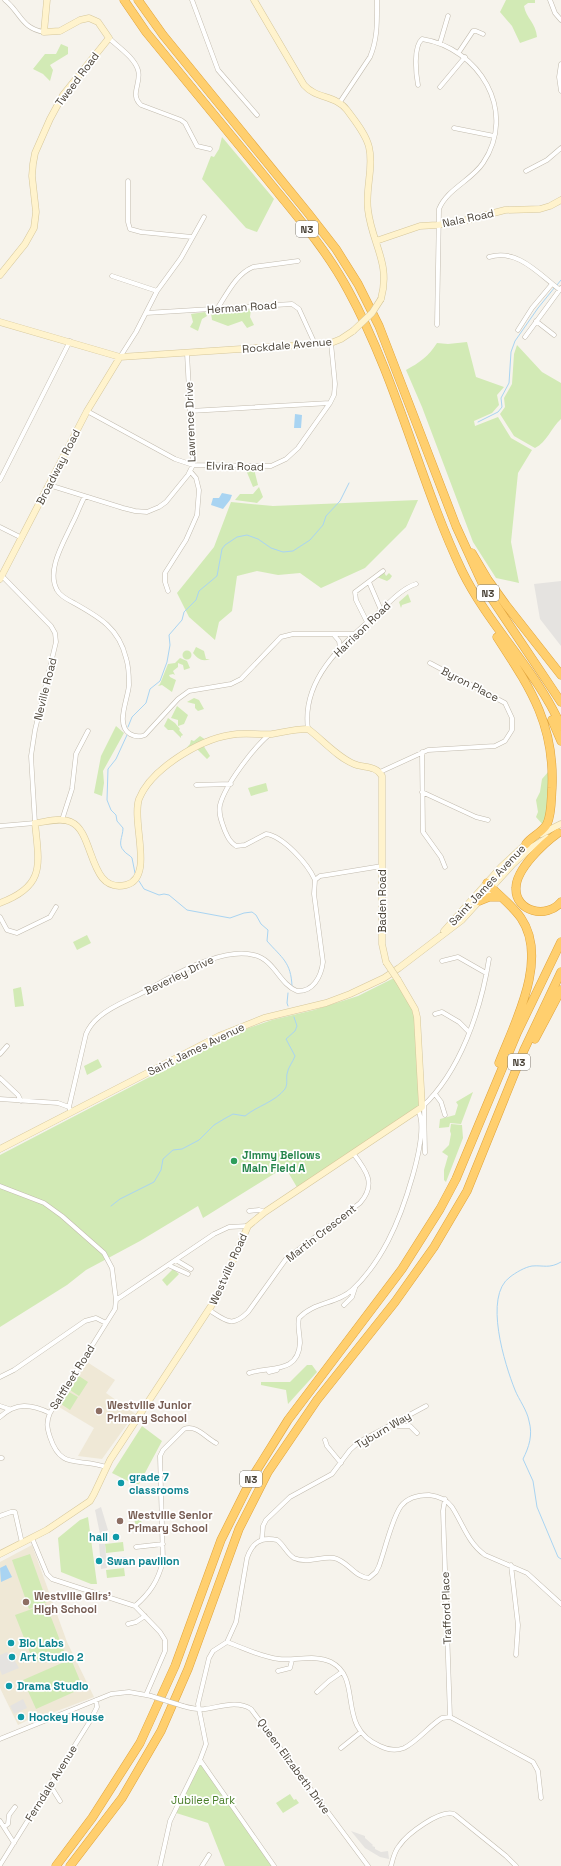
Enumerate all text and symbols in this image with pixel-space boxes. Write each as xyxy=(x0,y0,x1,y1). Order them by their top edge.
street label: Tweed Road xyxy=(52,49,102,109)
street label: Nala Road xyxy=(441,206,495,230)
road number: N3 xyxy=(296,221,318,237)
street label: Herman Road xyxy=(206,298,278,316)
street label: Rockdale Avenue xyxy=(242,334,332,356)
street label: Lawrence Drive xyxy=(182,382,198,462)
street label: Broadway Road xyxy=(33,427,83,507)
street label: Elvira Road xyxy=(206,458,264,474)
road number: N3 xyxy=(477,585,499,601)
street label: Harrison Road xyxy=(331,598,393,660)
street label: Neville Road xyxy=(30,656,60,722)
street label: Byron Place xyxy=(439,663,501,705)
street label: Saint James Avenue xyxy=(446,841,528,929)
street label: Baden Road xyxy=(375,869,389,933)
street label: Beverley Drive xyxy=(142,952,216,998)
street label: Saint James Avenue xyxy=(145,1019,247,1079)
road number: N3 xyxy=(508,1054,530,1070)
place label: Jimmy Bellows Main Field A xyxy=(242,1148,321,1175)
marker: Jimmy Bellows Main Field A xyxy=(229,1156,239,1166)
street label: Martin Crescent xyxy=(283,1201,359,1265)
street label: Westville Road xyxy=(206,1231,250,1307)
street label: Saltfleet Road xyxy=(46,1342,98,1412)
place label: Westville Junior Primary School xyxy=(107,1398,192,1425)
marker: Westville Junior Primary School xyxy=(94,1406,104,1416)
street label: Tyburn Way xyxy=(353,1408,413,1452)
place label: grade 7 classrooms xyxy=(129,1470,189,1497)
road number: N3 xyxy=(240,1471,262,1487)
marker: grade 7 classrooms xyxy=(116,1478,126,1488)
place label: Westville Senior Primary School xyxy=(128,1508,213,1535)
marker: Westville Senior Primary School xyxy=(115,1516,125,1526)
place label: hall xyxy=(89,1530,108,1544)
marker: hall xyxy=(111,1532,121,1542)
place label: Swan pavilion xyxy=(107,1554,180,1568)
marker: Swan pavilion xyxy=(94,1556,104,1566)
street label: Trafford Place xyxy=(438,1571,454,1645)
place label: Westville Gilrs' High School xyxy=(34,1589,111,1616)
marker: Westville Gilrs' High School xyxy=(21,1597,31,1607)
place label: Bio Labs xyxy=(19,1636,64,1650)
marker: Bio Labs xyxy=(6,1638,16,1648)
place label: Art Studio 2 xyxy=(20,1650,84,1664)
marker: Art Studio 2 xyxy=(7,1652,17,1662)
place label: Drama Studio xyxy=(17,1679,89,1693)
marker: Drama Studio xyxy=(4,1681,14,1691)
place label: Hockey House xyxy=(29,1710,104,1724)
marker: Hockey House xyxy=(16,1712,26,1722)
street label: Queen Elizabeth Drive xyxy=(255,1716,333,1816)
street label: Ferndale Avenue xyxy=(22,1742,80,1824)
park label: Jubilee Park xyxy=(171,1793,235,1807)

